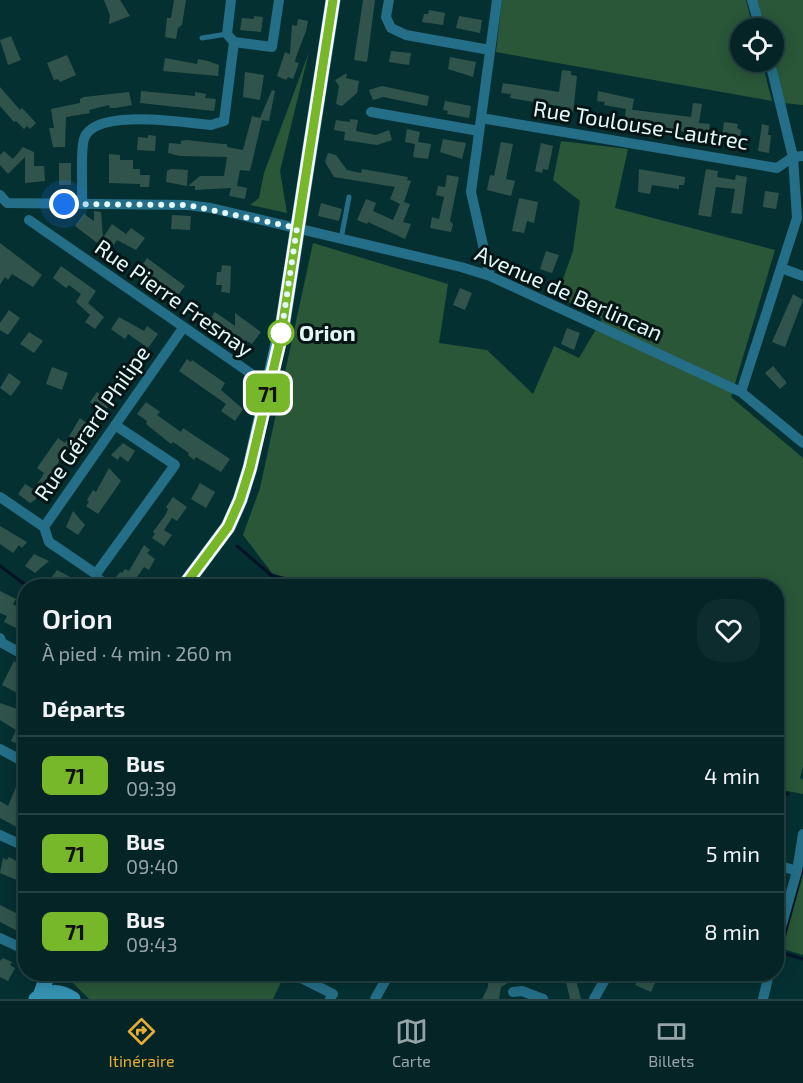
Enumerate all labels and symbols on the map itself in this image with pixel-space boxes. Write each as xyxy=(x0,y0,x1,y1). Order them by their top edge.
street label: Rue Toulouse-Lautrec xyxy=(532,94,751,154)
your location xyxy=(49,189,79,219)
street label: Rue Pierre Fresnay xyxy=(91,233,259,362)
street label: Avenue de Berlincan xyxy=(472,239,667,345)
place label: Orion xyxy=(299,319,356,345)
marker: Orion xyxy=(268,320,294,346)
street label: Rue Gérard Philipe xyxy=(28,340,154,505)
line badge: 71 xyxy=(241,374,295,412)

